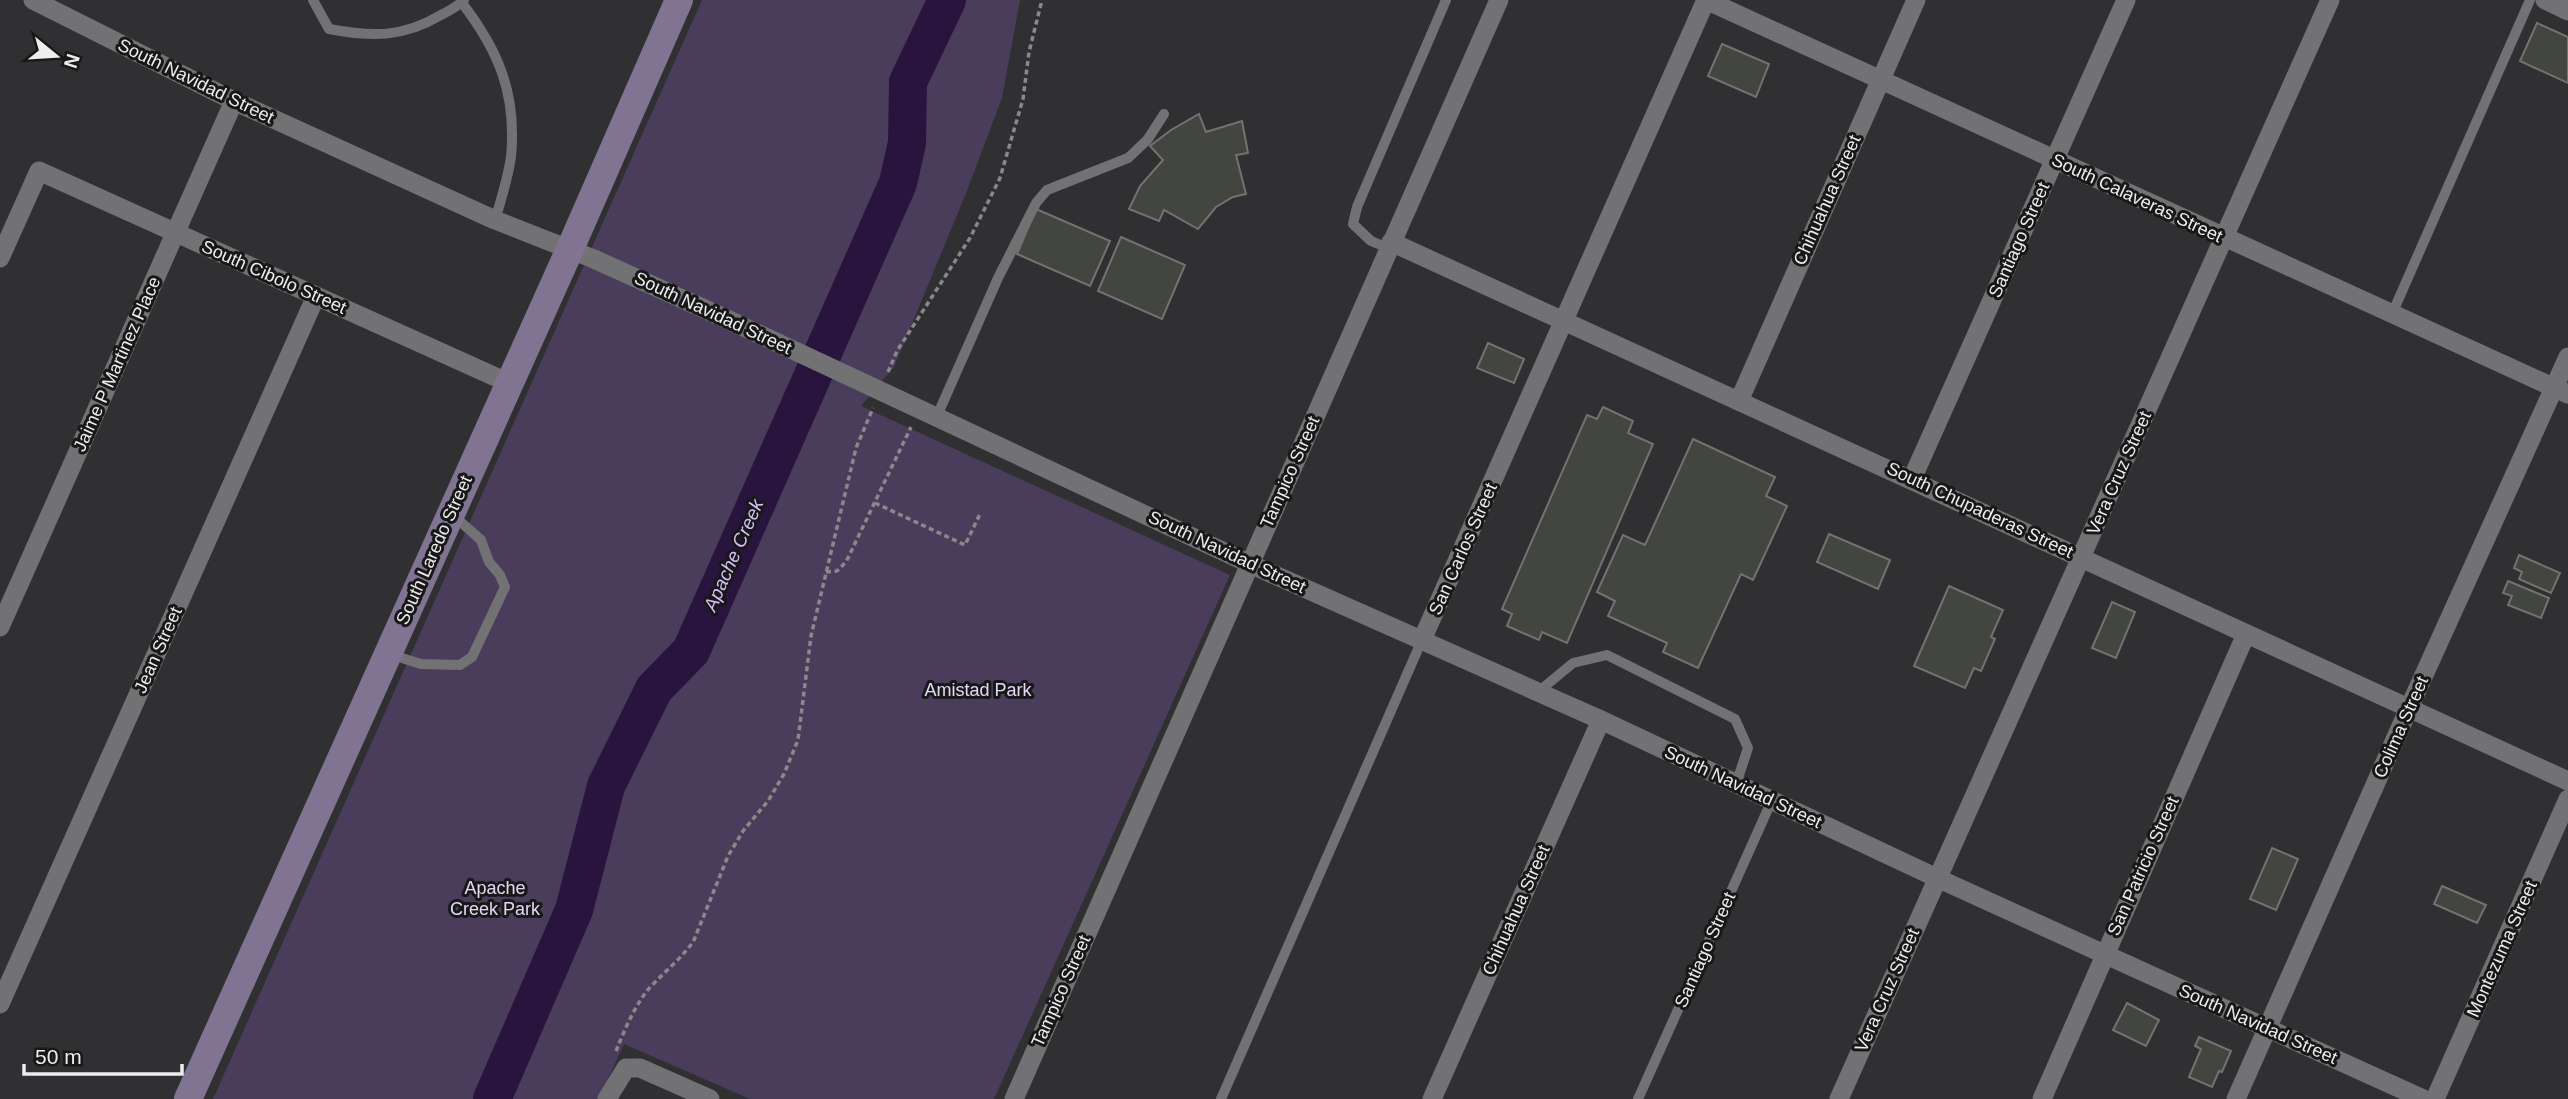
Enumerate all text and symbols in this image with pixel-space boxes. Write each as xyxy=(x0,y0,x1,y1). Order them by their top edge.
north arrow xyxy=(21,21,91,91)
street label: South Navidad Street xyxy=(115,35,277,127)
text: N xyxy=(60,51,84,71)
street label: Chihuahua Street xyxy=(1789,132,1865,268)
street label: South Calaveras Street xyxy=(2048,150,2226,246)
street label: Santiago Street xyxy=(1985,179,2053,301)
street label: South Cibolo Street xyxy=(199,236,349,318)
street label: South Navidad Street xyxy=(631,268,795,358)
street label: Jaime P Martinez Place xyxy=(69,274,165,454)
street label: Vera Cruz Street xyxy=(2083,408,2155,538)
street label: Tampico Street xyxy=(1256,413,1324,531)
street label: South Chupaderas Street xyxy=(1884,458,2076,562)
street label: South Laredo Street xyxy=(392,472,476,628)
street label: San Carlos Street xyxy=(1425,480,1501,618)
water label: Apache Creek xyxy=(699,495,768,615)
street label: South Navidad Street xyxy=(1145,507,1309,597)
street label: Jean Street xyxy=(130,604,186,696)
street label: Colima Street xyxy=(2370,673,2432,781)
park label: Amistad Park xyxy=(924,680,1033,700)
street label: South Navidad Street xyxy=(1661,742,1825,832)
street label: San Patricio Street xyxy=(2103,793,2183,939)
street label: Chihuahua Street xyxy=(1478,842,1554,978)
park label: Apache Creek Park xyxy=(450,878,541,919)
street label: Montezuma Street xyxy=(2463,878,2541,1020)
street label: Santiago Street xyxy=(1671,889,1739,1011)
street label: Vera Cruz Street xyxy=(1851,925,1923,1055)
street label: Tampico Street xyxy=(1027,932,1095,1050)
street label: South Navidad Street xyxy=(2176,980,2340,1068)
scale bar xyxy=(24,1032,182,1076)
text: 50 m xyxy=(35,1045,82,1068)

